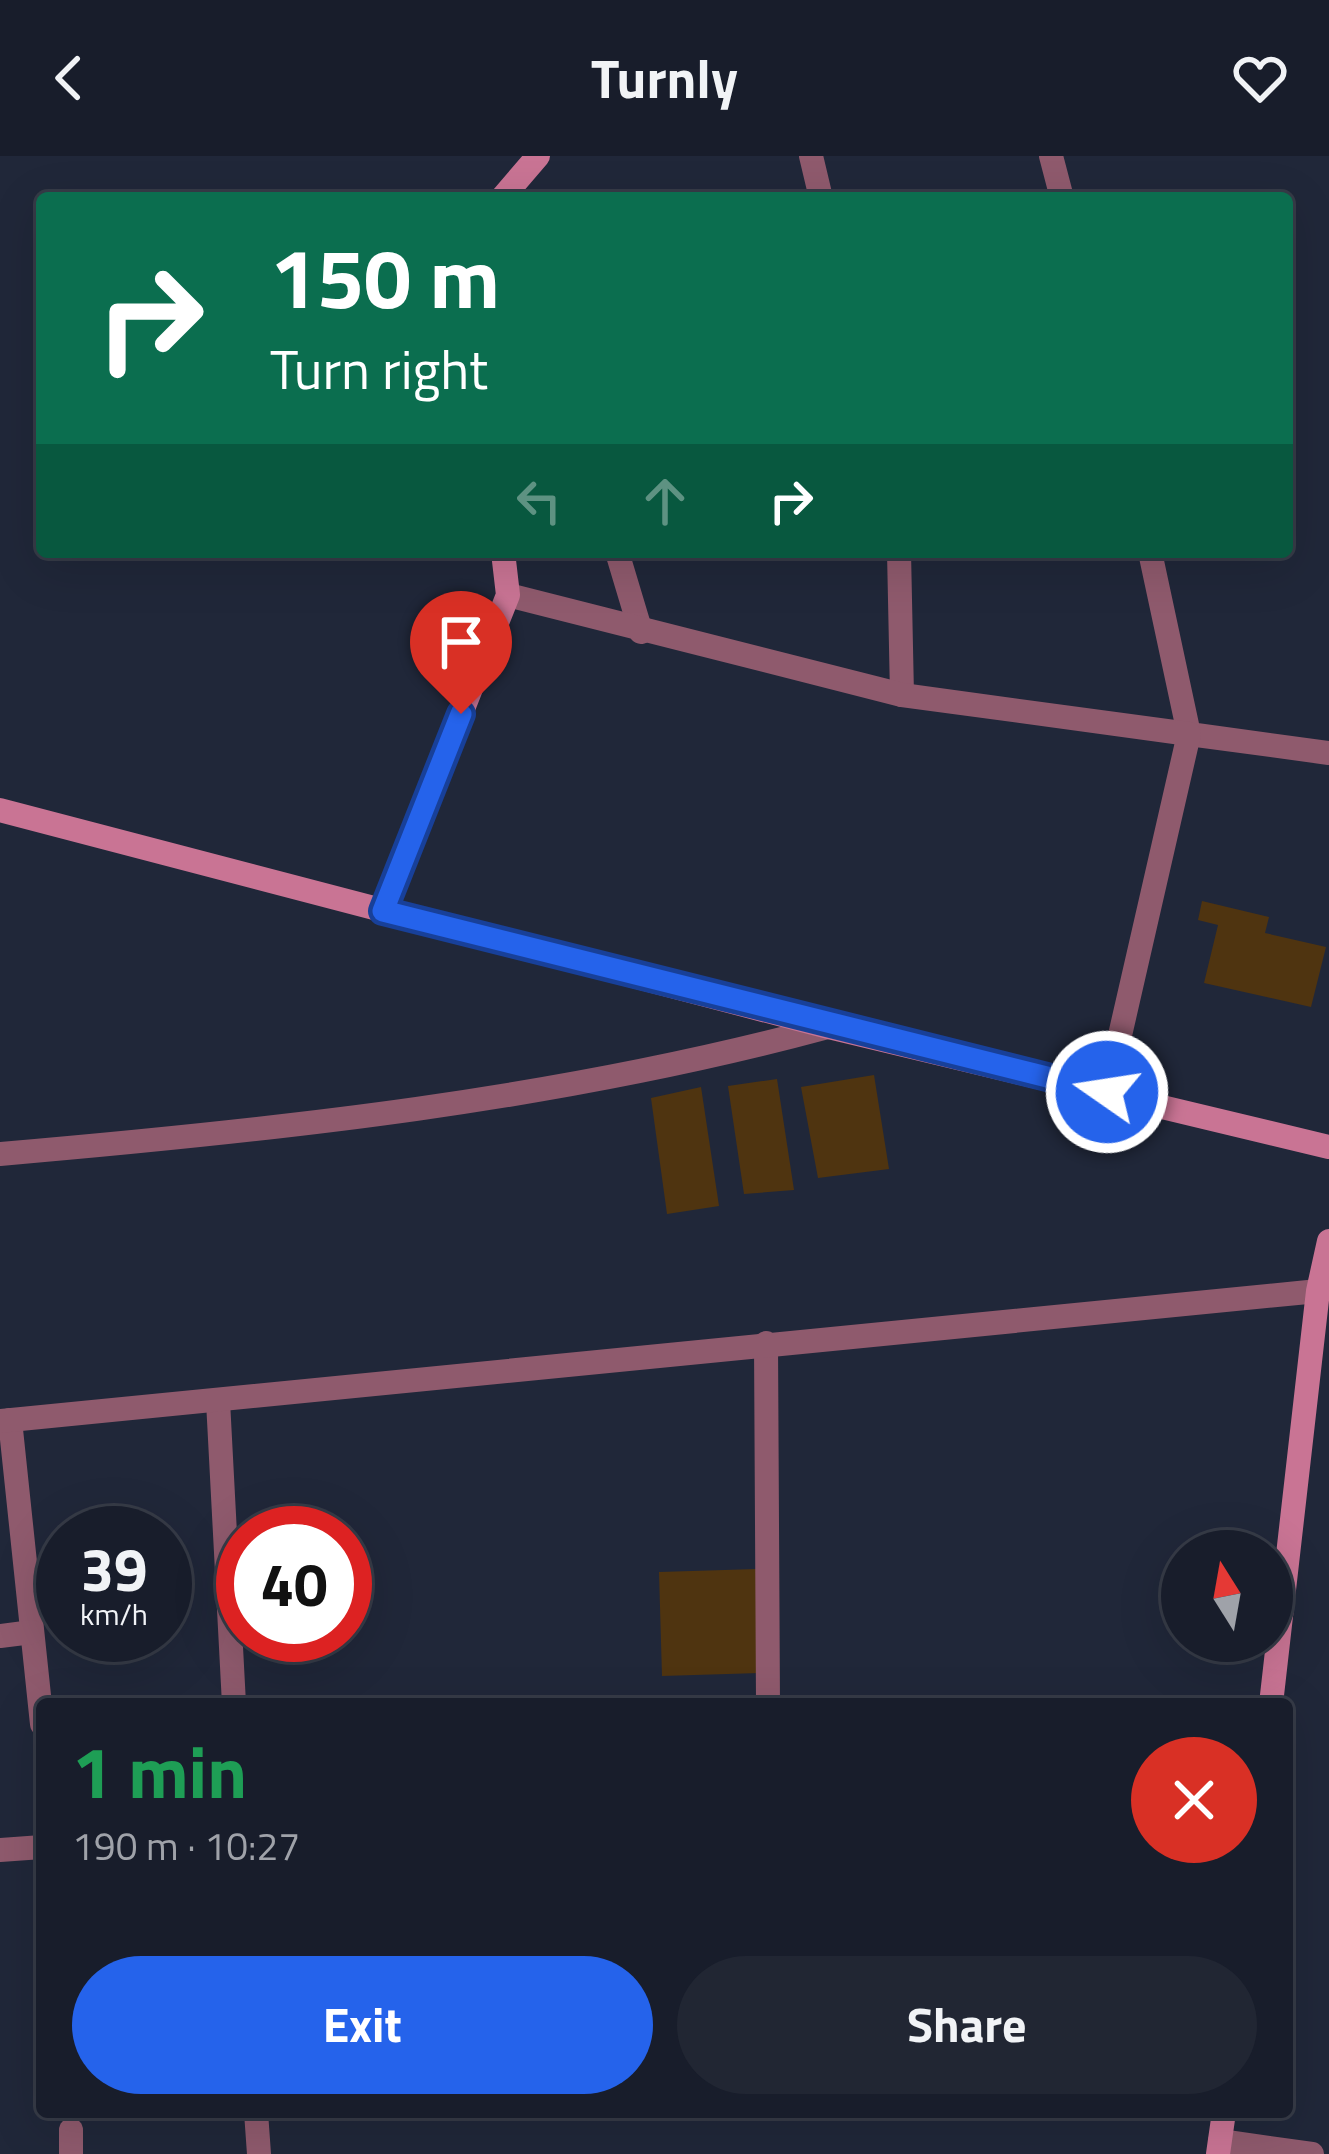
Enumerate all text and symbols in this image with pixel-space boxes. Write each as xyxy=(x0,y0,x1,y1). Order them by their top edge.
text: Turnly xyxy=(591,37,738,119)
icon: back xyxy=(36,45,102,111)
icon: heart xyxy=(1227,45,1293,111)
text: 150 m xyxy=(270,213,500,341)
icon: right xyxy=(72,240,228,396)
text: Turn right xyxy=(270,328,488,410)
icon: left xyxy=(506,468,572,534)
icon: ahead xyxy=(632,468,698,534)
icon: right xyxy=(758,468,824,534)
pin xyxy=(410,591,512,714)
icon: arrive xyxy=(428,609,494,675)
position arrow xyxy=(1044,1029,1170,1155)
speed limit sign: 40 xyxy=(216,1506,372,1662)
text: 39 xyxy=(80,1523,148,1614)
north arrow xyxy=(1161,1530,1293,1662)
map controls xyxy=(1161,1530,1293,1662)
text: km/h xyxy=(80,1591,148,1637)
text: 1 min xyxy=(72,1716,247,1826)
button: close xyxy=(1131,1737,1257,1863)
text: 190 m · 10:27 xyxy=(72,1816,300,1875)
button: Exit xyxy=(72,1956,653,2094)
button: Share xyxy=(677,1956,1257,2094)

